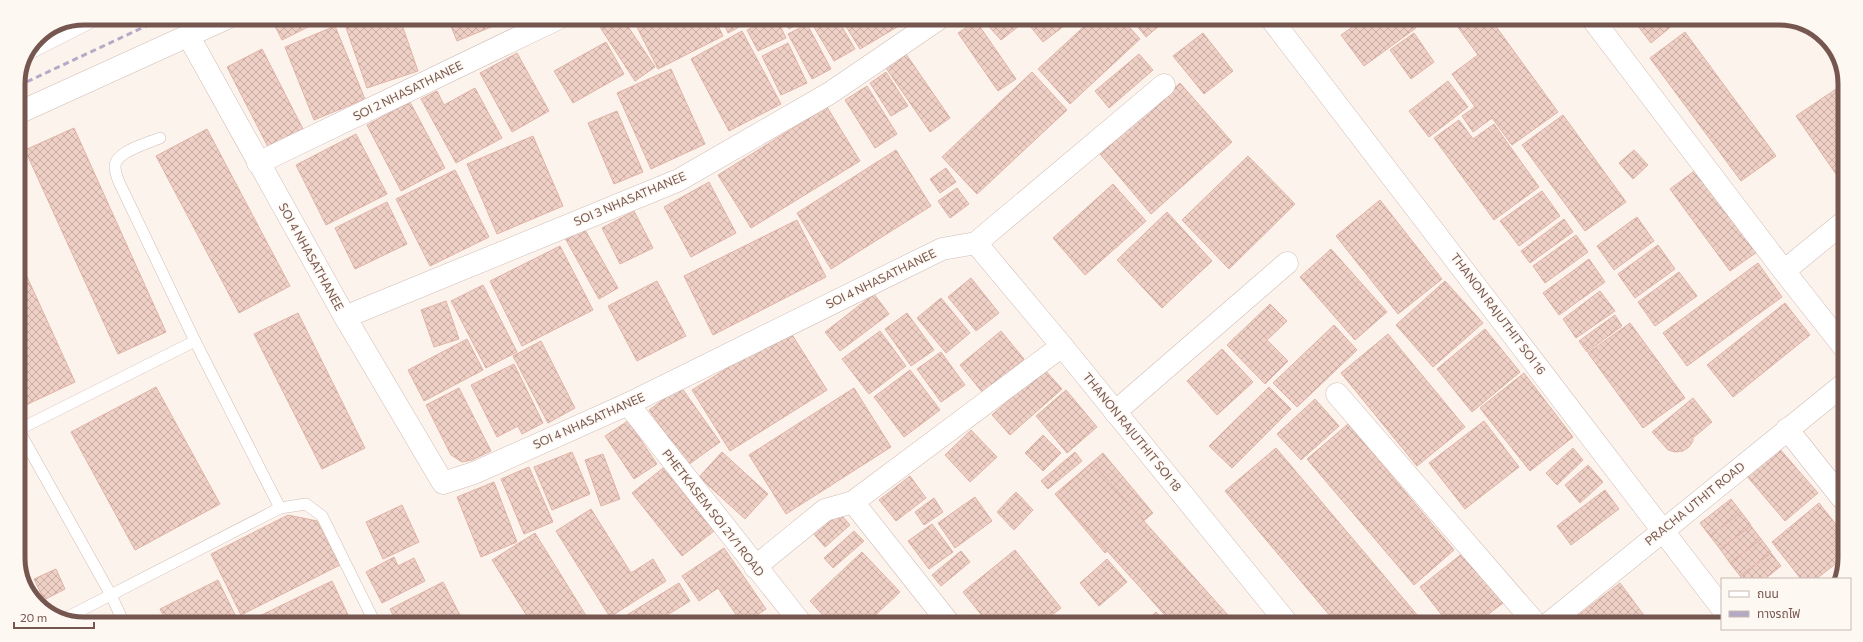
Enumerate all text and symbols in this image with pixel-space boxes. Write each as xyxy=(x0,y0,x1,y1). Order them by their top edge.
street label: SOI 2 NHASATHANEE xyxy=(350,57,465,123)
street label: SOI 3 NHASATHANEE xyxy=(571,168,688,228)
street label: SOI 4 NHASATHANEE xyxy=(276,200,347,313)
street label: SOI 4 NHASATHANEE xyxy=(823,245,938,311)
street label: THANON RAJUTHIT SOI 16 xyxy=(1448,250,1549,378)
street label: THANON RAJUTHIT SOI 18 xyxy=(1080,369,1185,494)
street label: SOI 4 NHASATHANEE xyxy=(531,389,647,451)
street label: PHETKASEM SOI 21/1 ROAD xyxy=(660,446,768,579)
street label: PRACHA UTHIT ROAD xyxy=(1642,459,1747,548)
legend xyxy=(1721,578,1851,630)
text: ถนน xyxy=(1757,586,1779,600)
scale bar xyxy=(14,604,94,630)
text: ทางรถไฟ xyxy=(1757,606,1800,620)
text: 20 m xyxy=(20,610,47,624)

